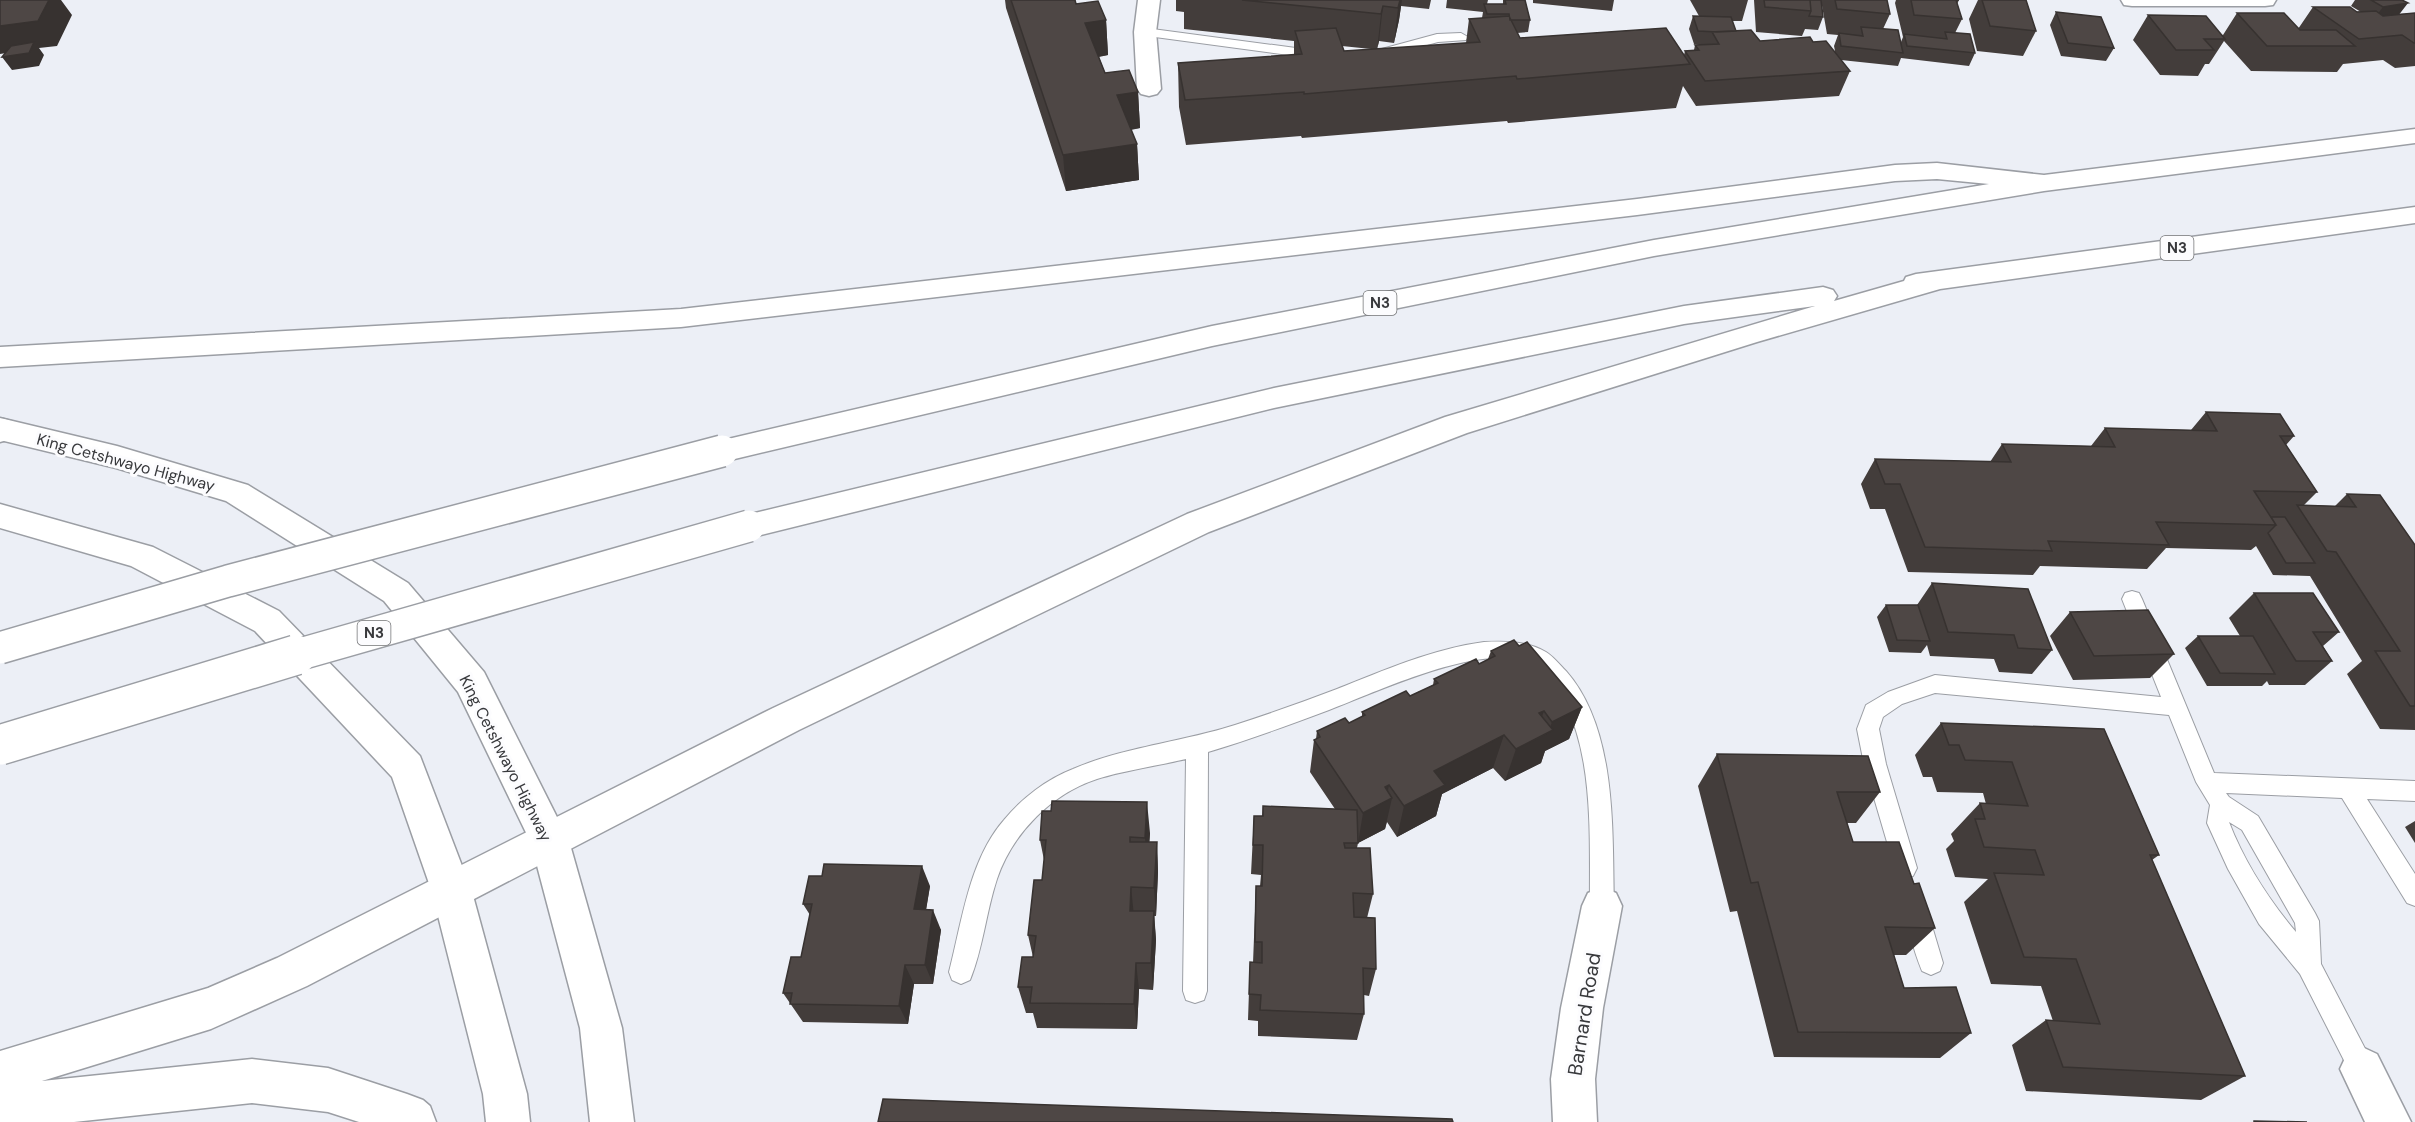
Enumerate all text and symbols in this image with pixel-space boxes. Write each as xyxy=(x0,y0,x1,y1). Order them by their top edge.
road number: N3 xyxy=(2160,236,2194,260)
road number: N3 xyxy=(1364,291,1396,315)
street label: King Cetshwayo Highway xyxy=(34,429,217,496)
road number: N3 xyxy=(358,621,391,645)
street label: King Cetshwayo Highway xyxy=(454,672,557,845)
street label: Barnard Road xyxy=(1561,951,1607,1077)

